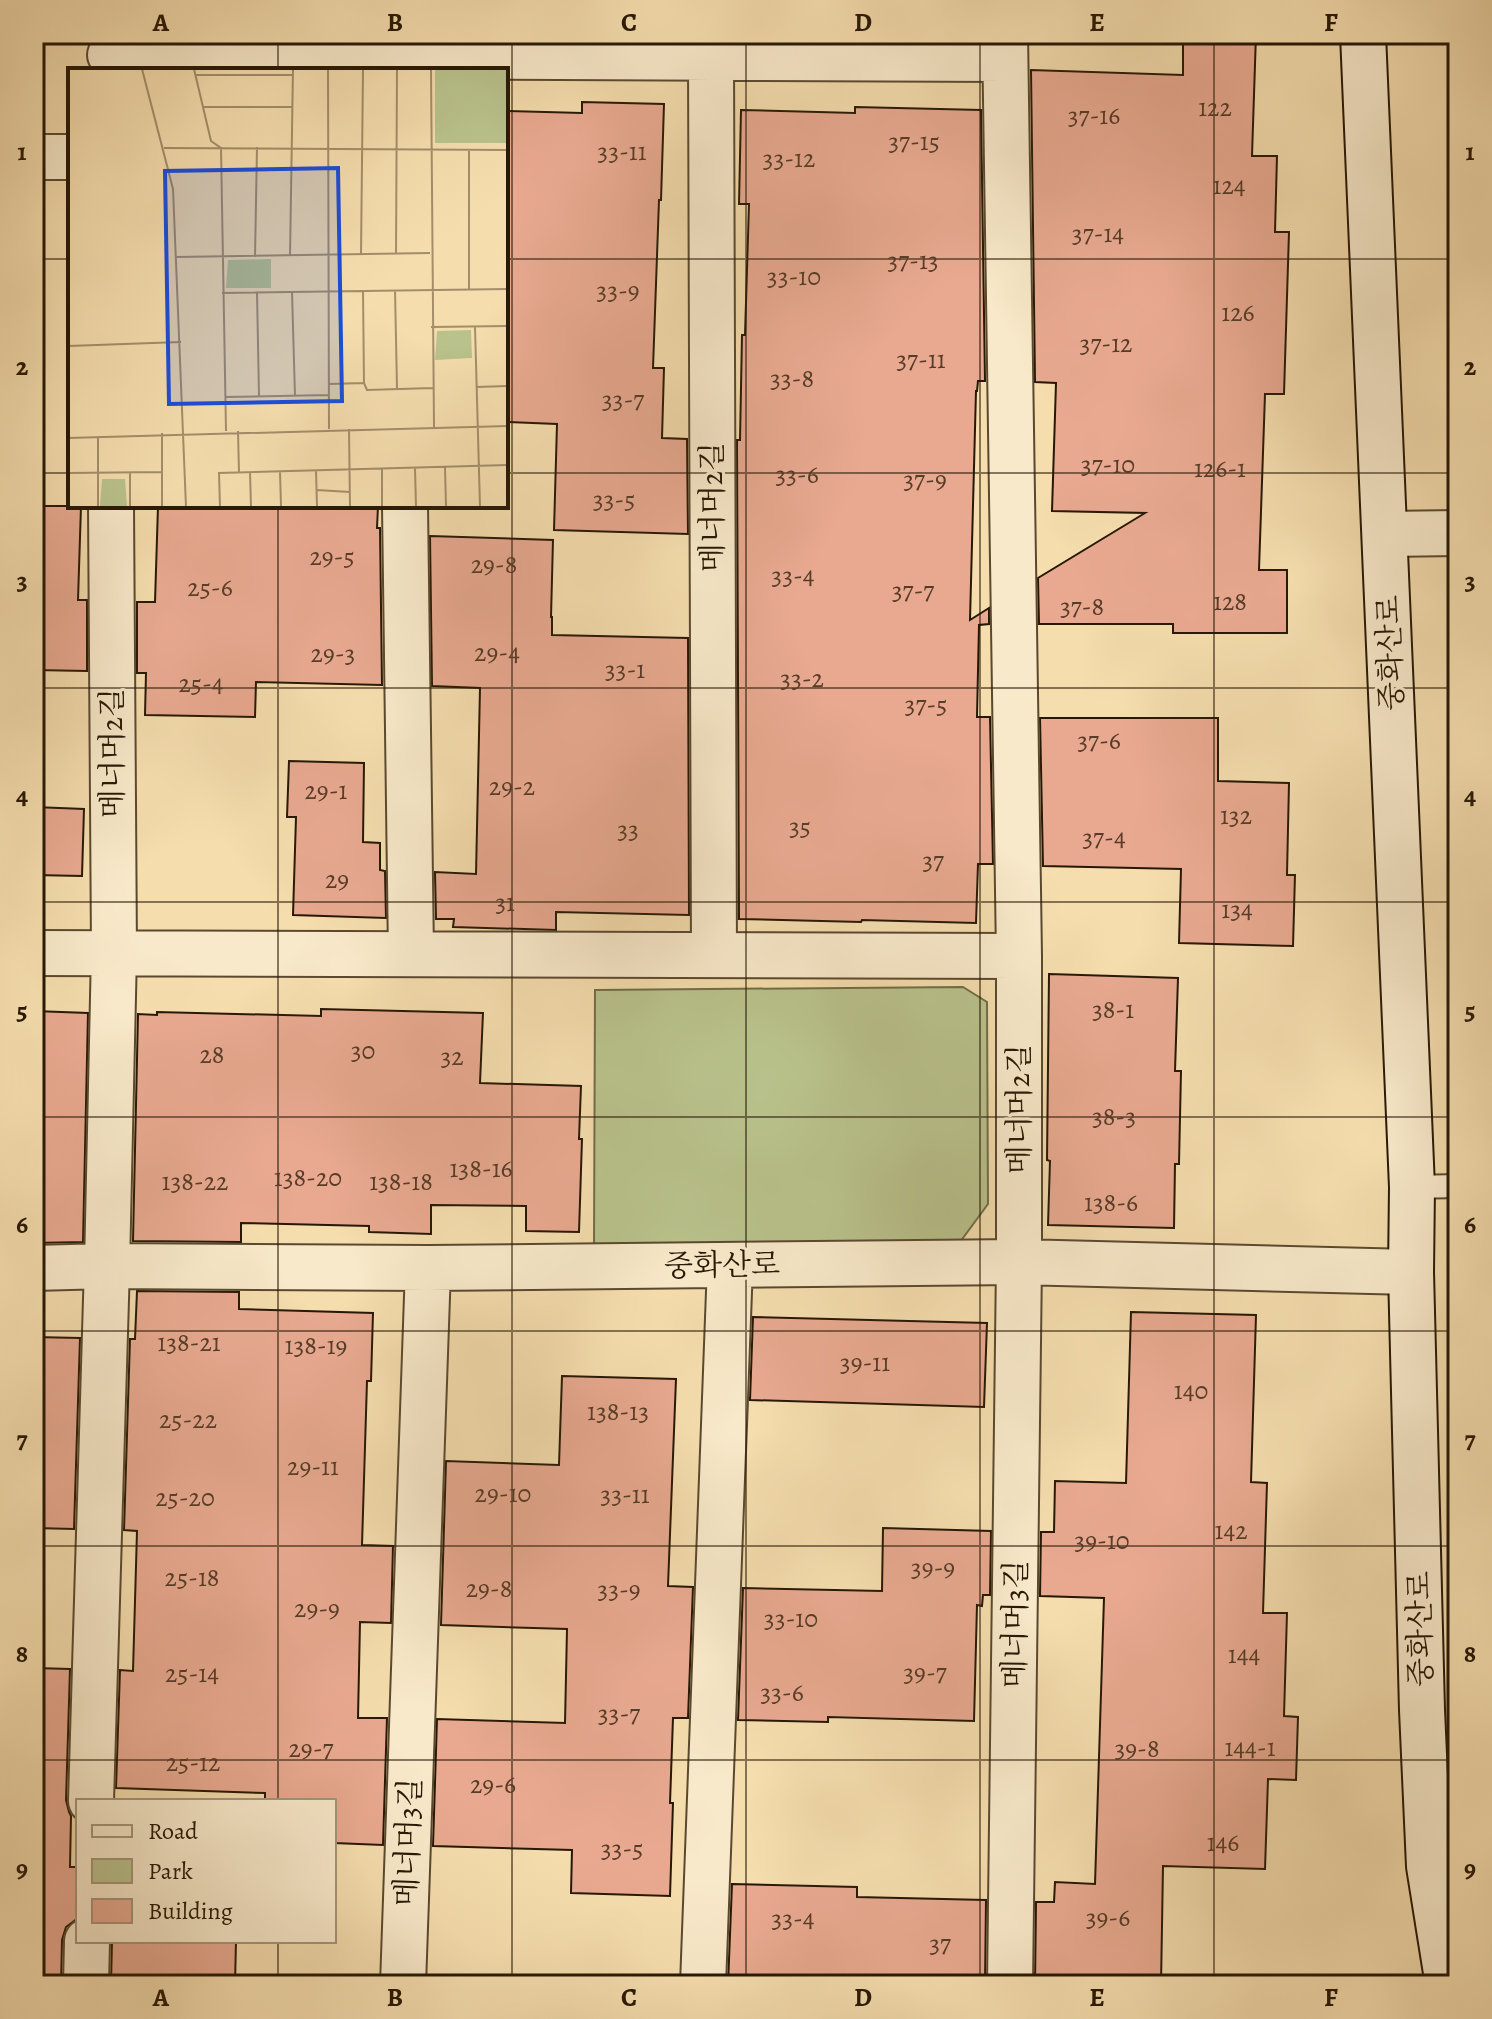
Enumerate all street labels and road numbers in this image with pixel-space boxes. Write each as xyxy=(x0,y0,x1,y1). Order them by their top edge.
street label: 메너머2길 xyxy=(692,442,732,572)
street label: 중화산로 xyxy=(1368,594,1412,712)
street label: 메너머2길 xyxy=(92,688,132,818)
street label: 메너머2길 xyxy=(999,1044,1039,1174)
street label: 중화산로 xyxy=(664,1244,780,1286)
street label: 메너머3길 xyxy=(994,1559,1036,1689)
street label: 중화산로 xyxy=(1399,1571,1441,1687)
street label: 메너머3길 xyxy=(386,1777,430,1907)

